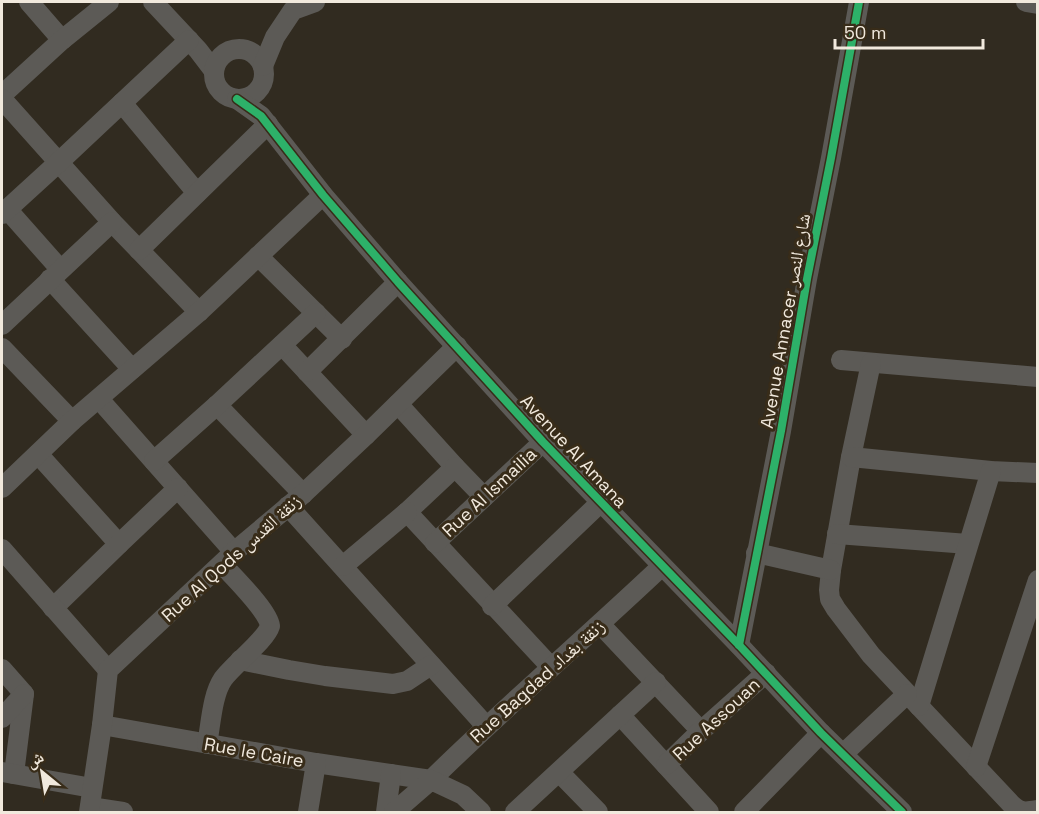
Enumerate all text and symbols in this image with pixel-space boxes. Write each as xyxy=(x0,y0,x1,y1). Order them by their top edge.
scale bar xyxy=(835,12,984,50)
text: 50 m xyxy=(844,21,886,44)
street label: Avenue Annacer شارع النصر xyxy=(755,212,815,430)
street label: Avenue Al Amana xyxy=(516,390,632,512)
street label: Rue Al Ismailia xyxy=(437,442,541,542)
street label: Rue Al Qods زنقة القدس xyxy=(156,489,306,627)
street label: Rue Bagdad زنقة بغداد xyxy=(465,614,609,748)
street label: Rue Assouan xyxy=(667,673,765,765)
street label: Rue le Caire xyxy=(202,732,306,772)
north arrow xyxy=(12,742,72,802)
text: ش xyxy=(22,746,47,773)

